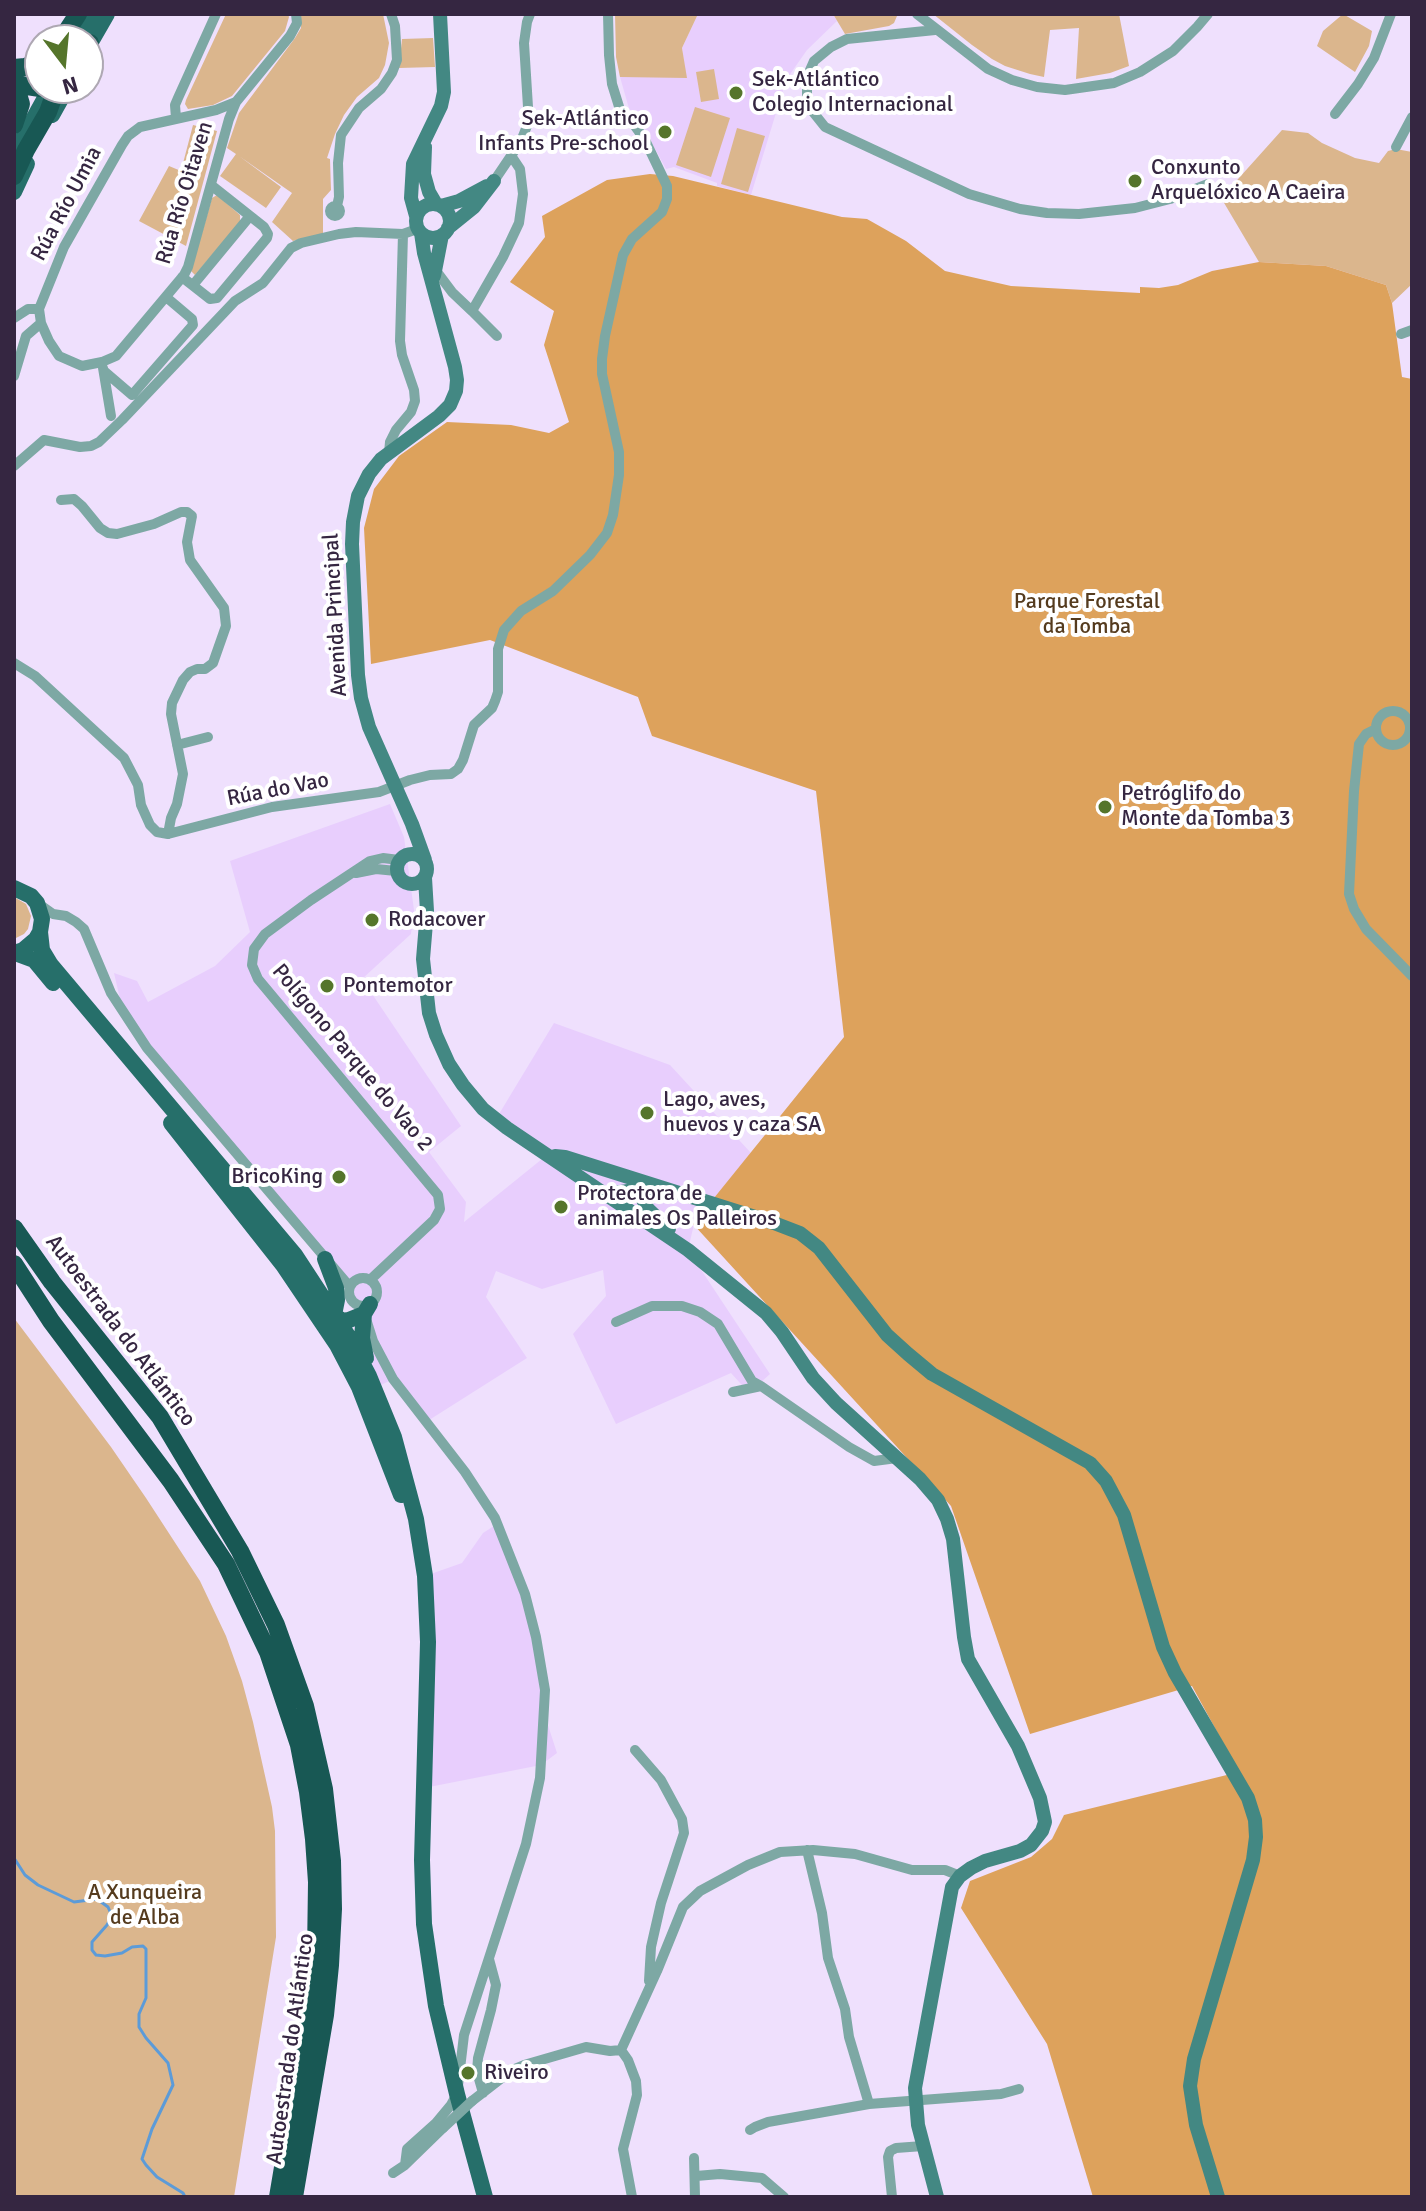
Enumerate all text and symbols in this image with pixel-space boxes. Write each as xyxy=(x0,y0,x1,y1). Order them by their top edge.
north arrow xyxy=(24,24,104,104)
place label: Sek-Atlántico Colegio Internacional xyxy=(752,67,953,118)
text: N xyxy=(59,71,81,101)
marker: Sek-Atlántico Colegio Internacional xyxy=(727,84,745,102)
place label: Sek-Atlántico Infants Pre-school xyxy=(478,106,649,158)
street label: Rúa Río Oitaven xyxy=(151,118,219,268)
marker: Sek-Atlántico Infants Pre-school xyxy=(656,123,674,141)
street label: Rúa Río Umia xyxy=(26,142,108,266)
place label: Conxunto Arquelóxico A Caeira xyxy=(1151,155,1346,206)
marker: Conxunto Arquelóxico A Caeira xyxy=(1126,172,1144,190)
street label: Avenida Principal xyxy=(319,532,353,698)
park label: Parque Forestal da Tomba xyxy=(1014,589,1160,640)
street label: Rúa do Vao xyxy=(225,767,331,813)
place label: Petróglifo do Monte da Tomba 3 xyxy=(1121,781,1291,832)
marker: Petróglifo do Monte da Tomba 3 xyxy=(1096,798,1114,816)
place label: Rodacover xyxy=(388,907,485,933)
marker: Rodacover xyxy=(363,911,381,929)
street label: Polígono Parque do Vao 2 xyxy=(266,959,438,1157)
place label: Pontemotor xyxy=(343,973,453,999)
marker: Pontemotor xyxy=(318,977,336,995)
place label: Lago, aves, huevos y caza SA xyxy=(663,1087,821,1138)
marker: Lago, aves, huevos y caza SA xyxy=(638,1104,656,1122)
place label: BricoKing xyxy=(231,1164,323,1190)
marker: BricoKing xyxy=(330,1168,348,1186)
place label: Protectora de animales Os Palleiros xyxy=(577,1181,777,1232)
marker: Protectora de animales Os Palleiros xyxy=(552,1198,570,1216)
street label: Autoestrada do Atlántico xyxy=(39,1230,201,1432)
park label: A Xunqueira de Alba xyxy=(88,1880,202,1932)
street label: Autoestrada do Atlántico xyxy=(262,1932,320,2166)
place label: Riveiro xyxy=(484,2060,549,2086)
marker: Riveiro xyxy=(459,2064,477,2082)

